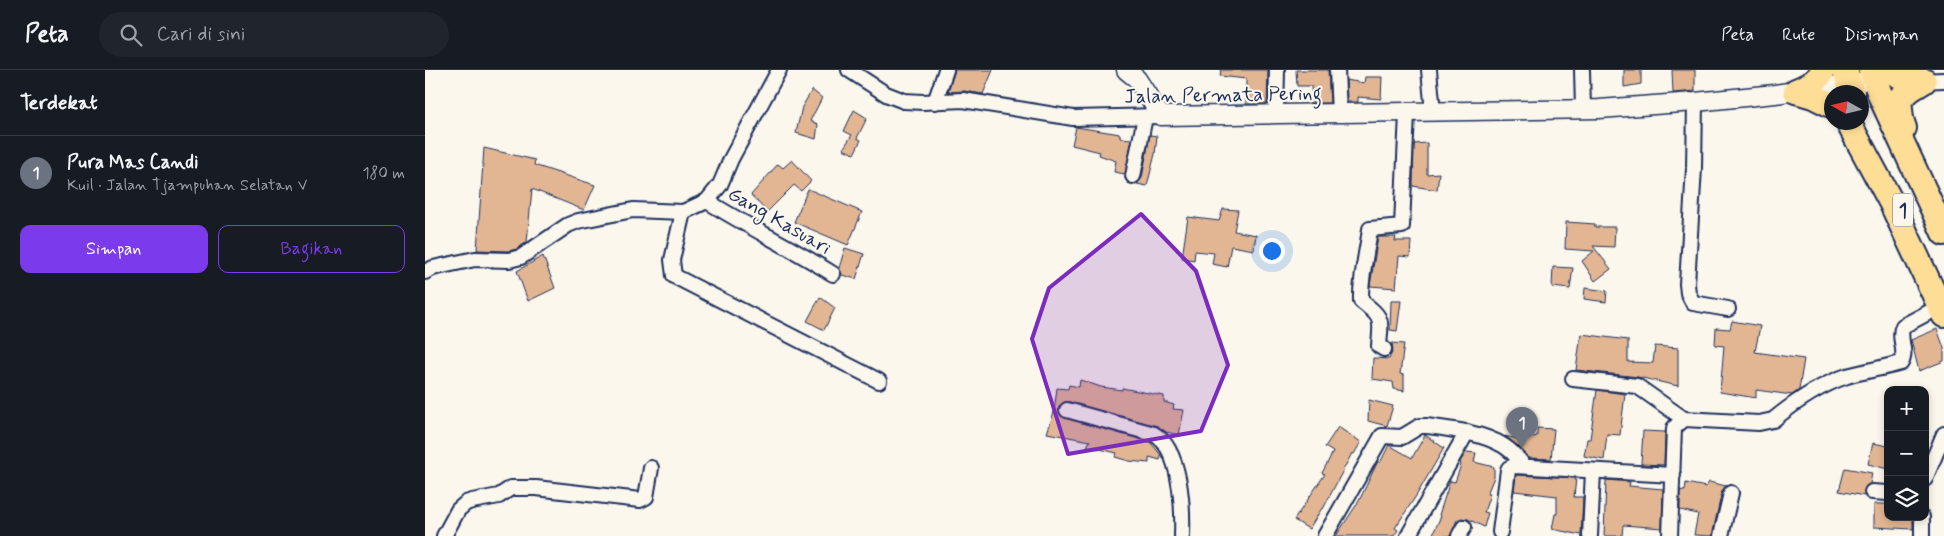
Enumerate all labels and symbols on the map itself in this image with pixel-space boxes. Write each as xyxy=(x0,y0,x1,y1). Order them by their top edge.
street label: Jalan Permata Pering xyxy=(1124,80,1322,113)
north arrow xyxy=(1824,85,1869,130)
street label: Gang Kasuari xyxy=(722,181,836,263)
road number: 1 xyxy=(1893,194,1913,226)
your location xyxy=(1259,238,1285,264)
pin: 1 xyxy=(1506,407,1538,448)

